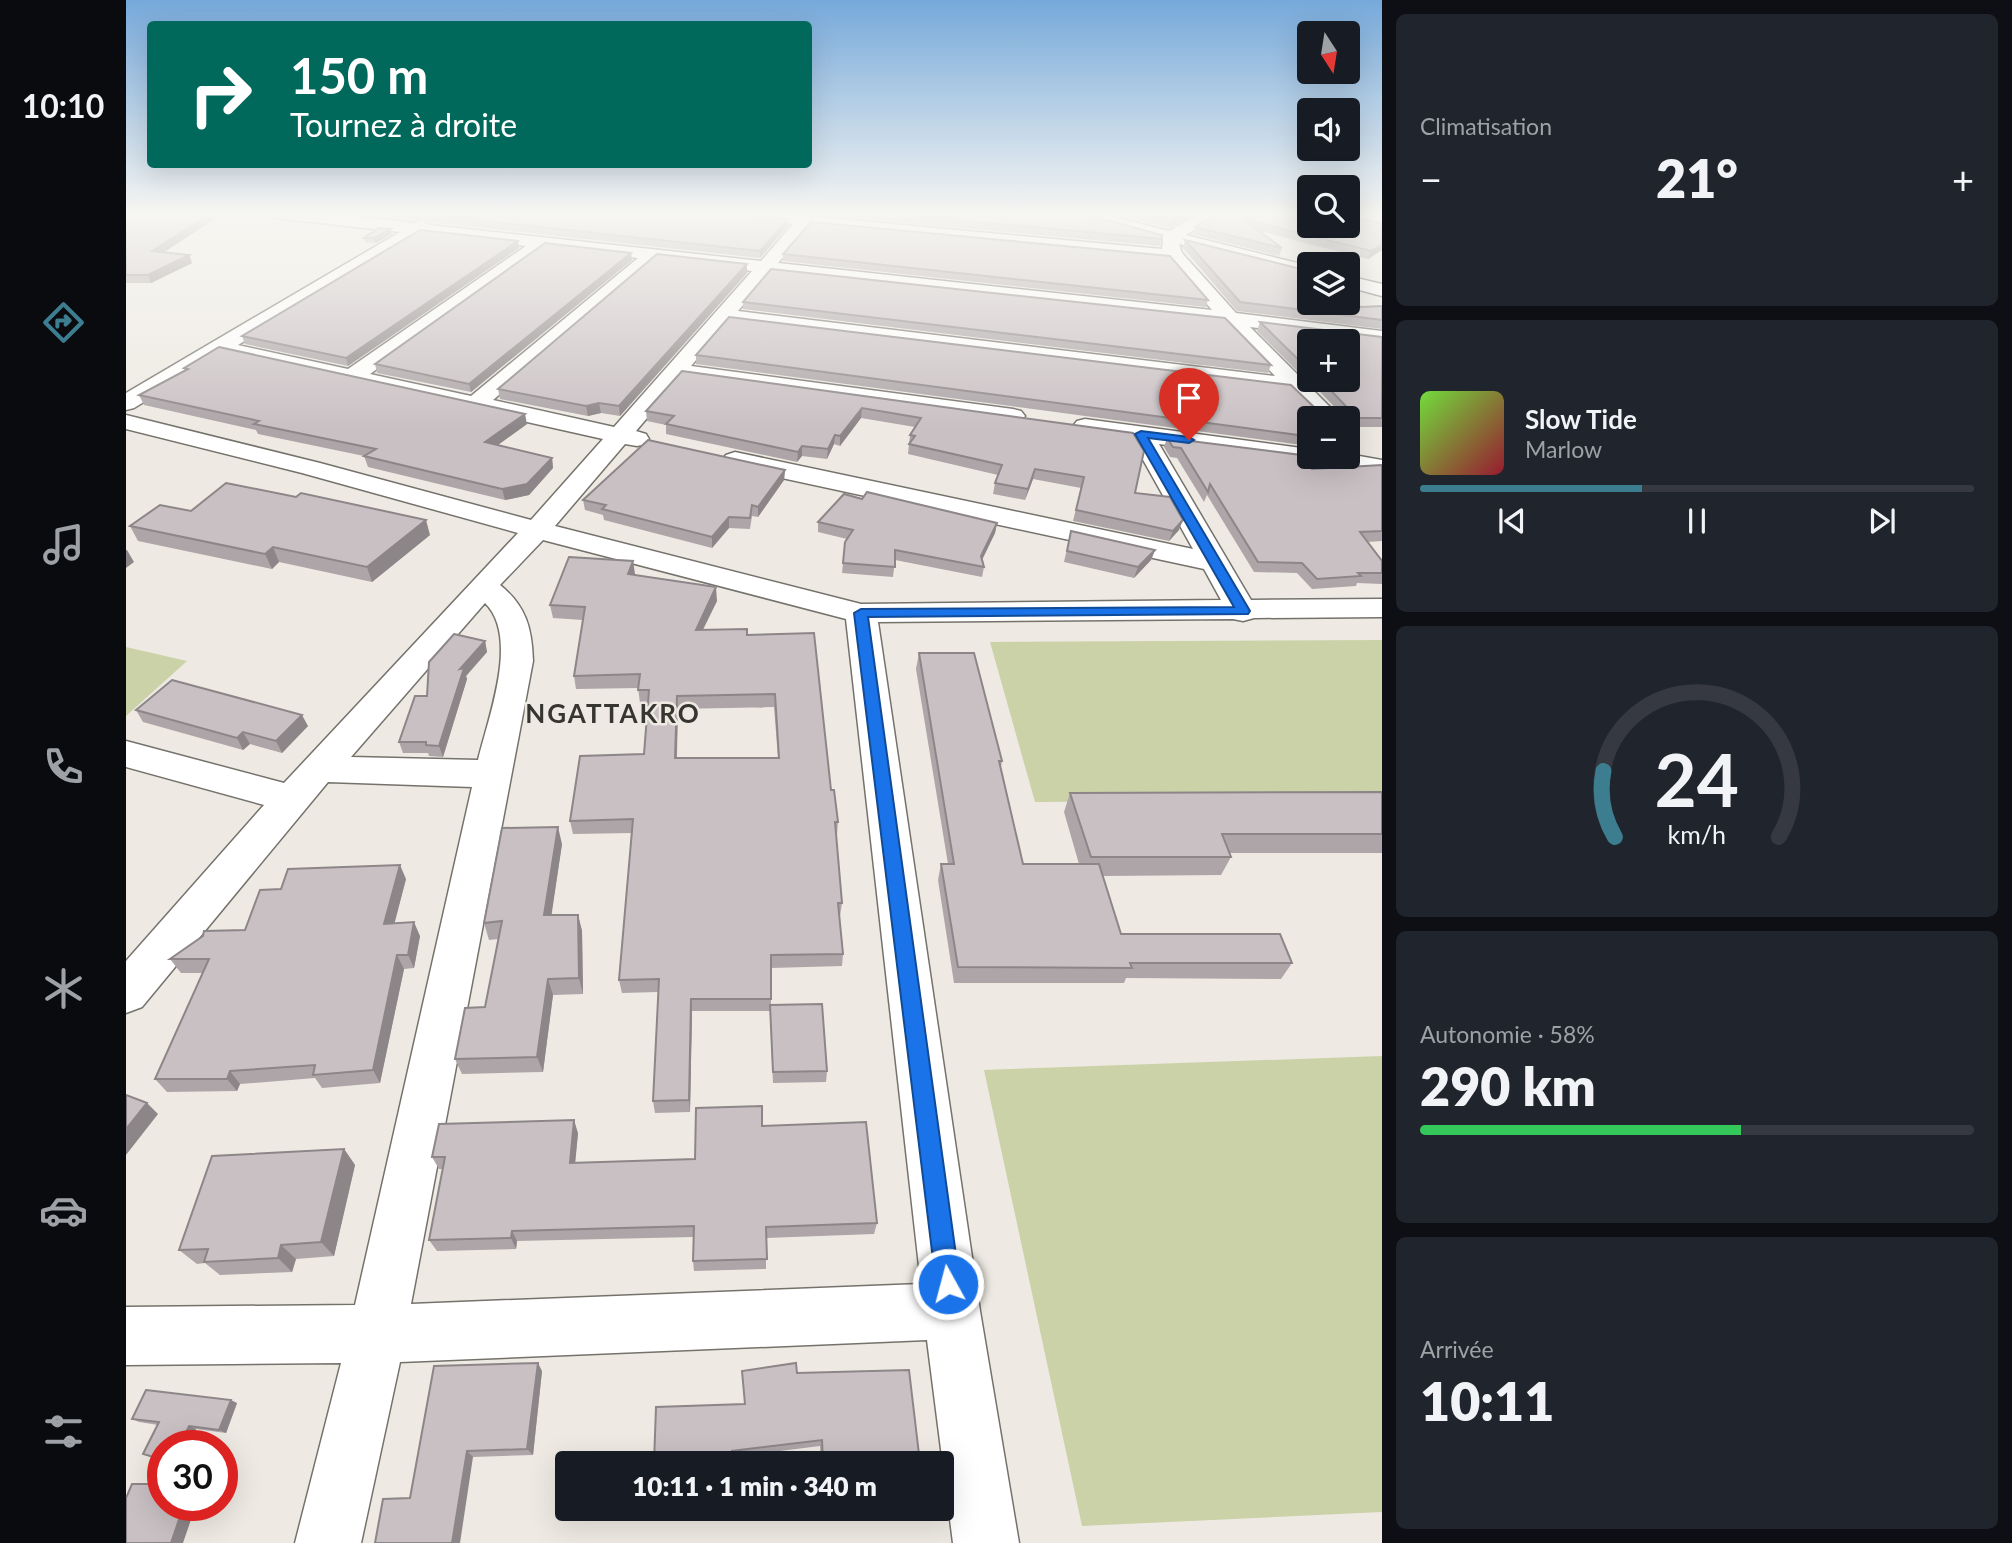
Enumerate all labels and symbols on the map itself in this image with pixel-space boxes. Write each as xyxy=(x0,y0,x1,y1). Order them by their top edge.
north arrow xyxy=(1297,21,1360,84)
pin xyxy=(1159,368,1219,440)
district label: NGATTAKRO xyxy=(525,697,701,729)
position arrow xyxy=(911,1247,985,1321)
speed limit sign: 30 xyxy=(147,1430,238,1521)

